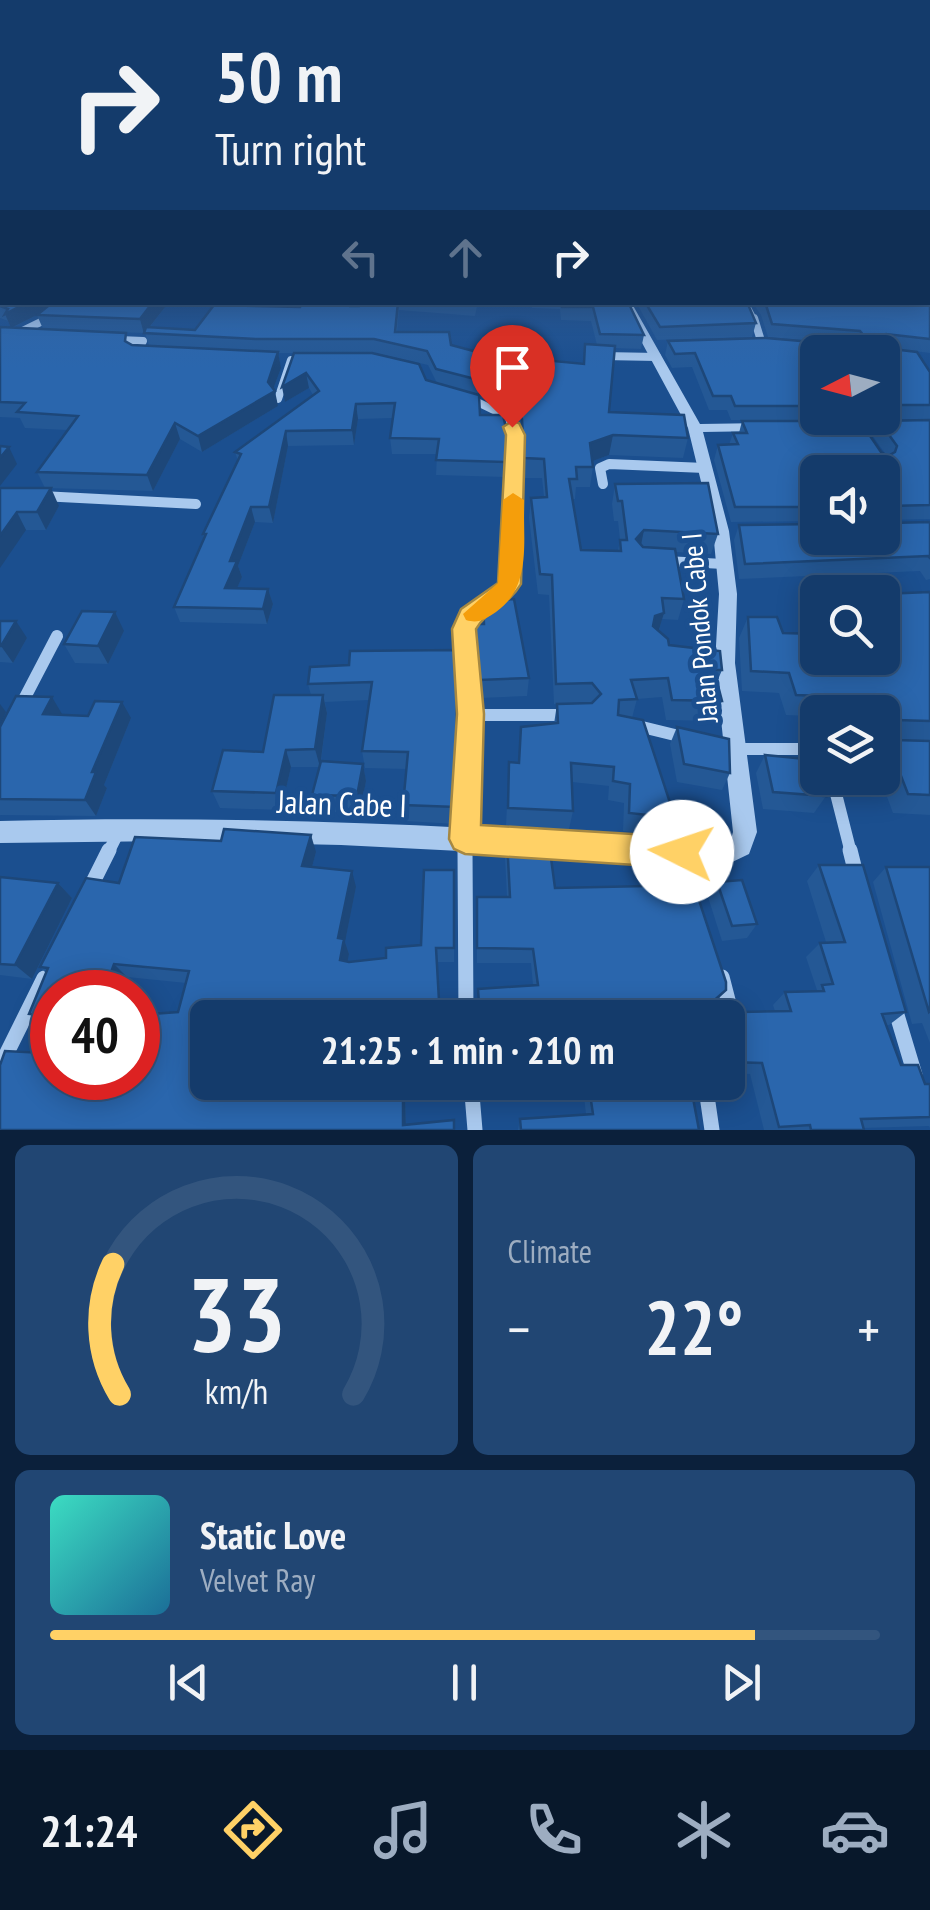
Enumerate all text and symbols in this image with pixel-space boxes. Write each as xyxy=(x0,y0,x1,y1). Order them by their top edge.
text: 50 m xyxy=(215,31,343,121)
icon: right xyxy=(50,40,180,170)
text: Turn right xyxy=(215,119,366,177)
icon: left xyxy=(333,230,388,285)
icon: ahead xyxy=(438,230,493,285)
icon: right xyxy=(543,230,598,285)
pin xyxy=(470,325,555,428)
north arrow xyxy=(800,335,900,435)
map controls xyxy=(800,335,900,795)
icon: arrive xyxy=(485,340,540,395)
button: sound xyxy=(800,455,900,555)
street label: Jalan Pondok Cabe I xyxy=(672,532,726,725)
button: search xyxy=(800,575,900,675)
button: layers xyxy=(800,695,900,795)
street label: Jalan Cabe I xyxy=(275,780,408,826)
position arrow xyxy=(630,800,734,904)
speed limit sign: 40 xyxy=(30,970,160,1100)
text: 21:25 · 1 min · 210 m xyxy=(321,1025,614,1074)
text: Climate xyxy=(508,1230,592,1272)
text: 33 xyxy=(187,1246,286,1381)
text: 22° xyxy=(644,1279,743,1376)
text: − xyxy=(508,1293,530,1364)
text: + xyxy=(857,1293,880,1364)
text: km/h xyxy=(205,1368,268,1414)
text: Static Love xyxy=(200,1510,346,1559)
text: Velvet Ray xyxy=(200,1559,315,1601)
icon: previous xyxy=(161,1655,216,1710)
icon: pause xyxy=(437,1655,492,1710)
icon: next xyxy=(714,1655,769,1710)
icon: directions xyxy=(218,1795,288,1865)
icon: music xyxy=(368,1795,438,1865)
icon: phone xyxy=(519,1795,589,1865)
icon: climate xyxy=(669,1795,739,1865)
icon: car xyxy=(820,1795,890,1865)
text: 21:24 xyxy=(40,1801,138,1859)

